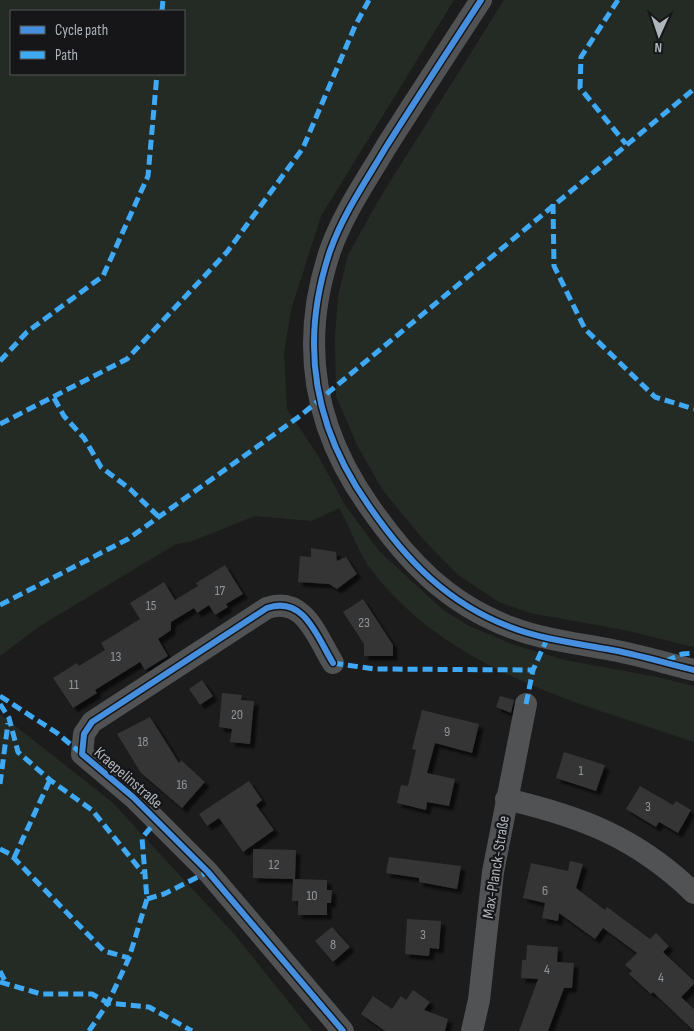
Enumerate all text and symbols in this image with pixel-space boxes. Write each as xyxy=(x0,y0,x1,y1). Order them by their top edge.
legend xyxy=(10,10,185,75)
north arrow xyxy=(634,10,684,60)
text: Cycle path xyxy=(55,21,108,40)
text: N xyxy=(654,39,663,56)
text: Path xyxy=(55,46,78,65)
house number: 17 xyxy=(215,582,226,599)
house number: 15 xyxy=(146,597,157,614)
house number: 23 xyxy=(358,614,370,631)
house number: 13 xyxy=(111,648,122,665)
house number: 11 xyxy=(69,676,79,693)
house number: 20 xyxy=(231,706,243,723)
house number: 9 xyxy=(444,723,450,740)
house number: 18 xyxy=(137,733,149,750)
street label: Kraepelinstraße xyxy=(90,743,166,813)
house number: 1 xyxy=(579,762,584,779)
house number: 16 xyxy=(176,776,188,793)
house number: 3 xyxy=(645,798,651,815)
street label: Max-Planck-Straße xyxy=(479,814,514,920)
house number: 12 xyxy=(269,856,280,873)
house number: 6 xyxy=(542,882,548,899)
house number: 10 xyxy=(306,887,318,904)
house number: 3 xyxy=(420,926,426,943)
house number: 8 xyxy=(330,936,336,953)
house number: 4 xyxy=(544,961,550,978)
house number: 4 xyxy=(658,969,664,986)

